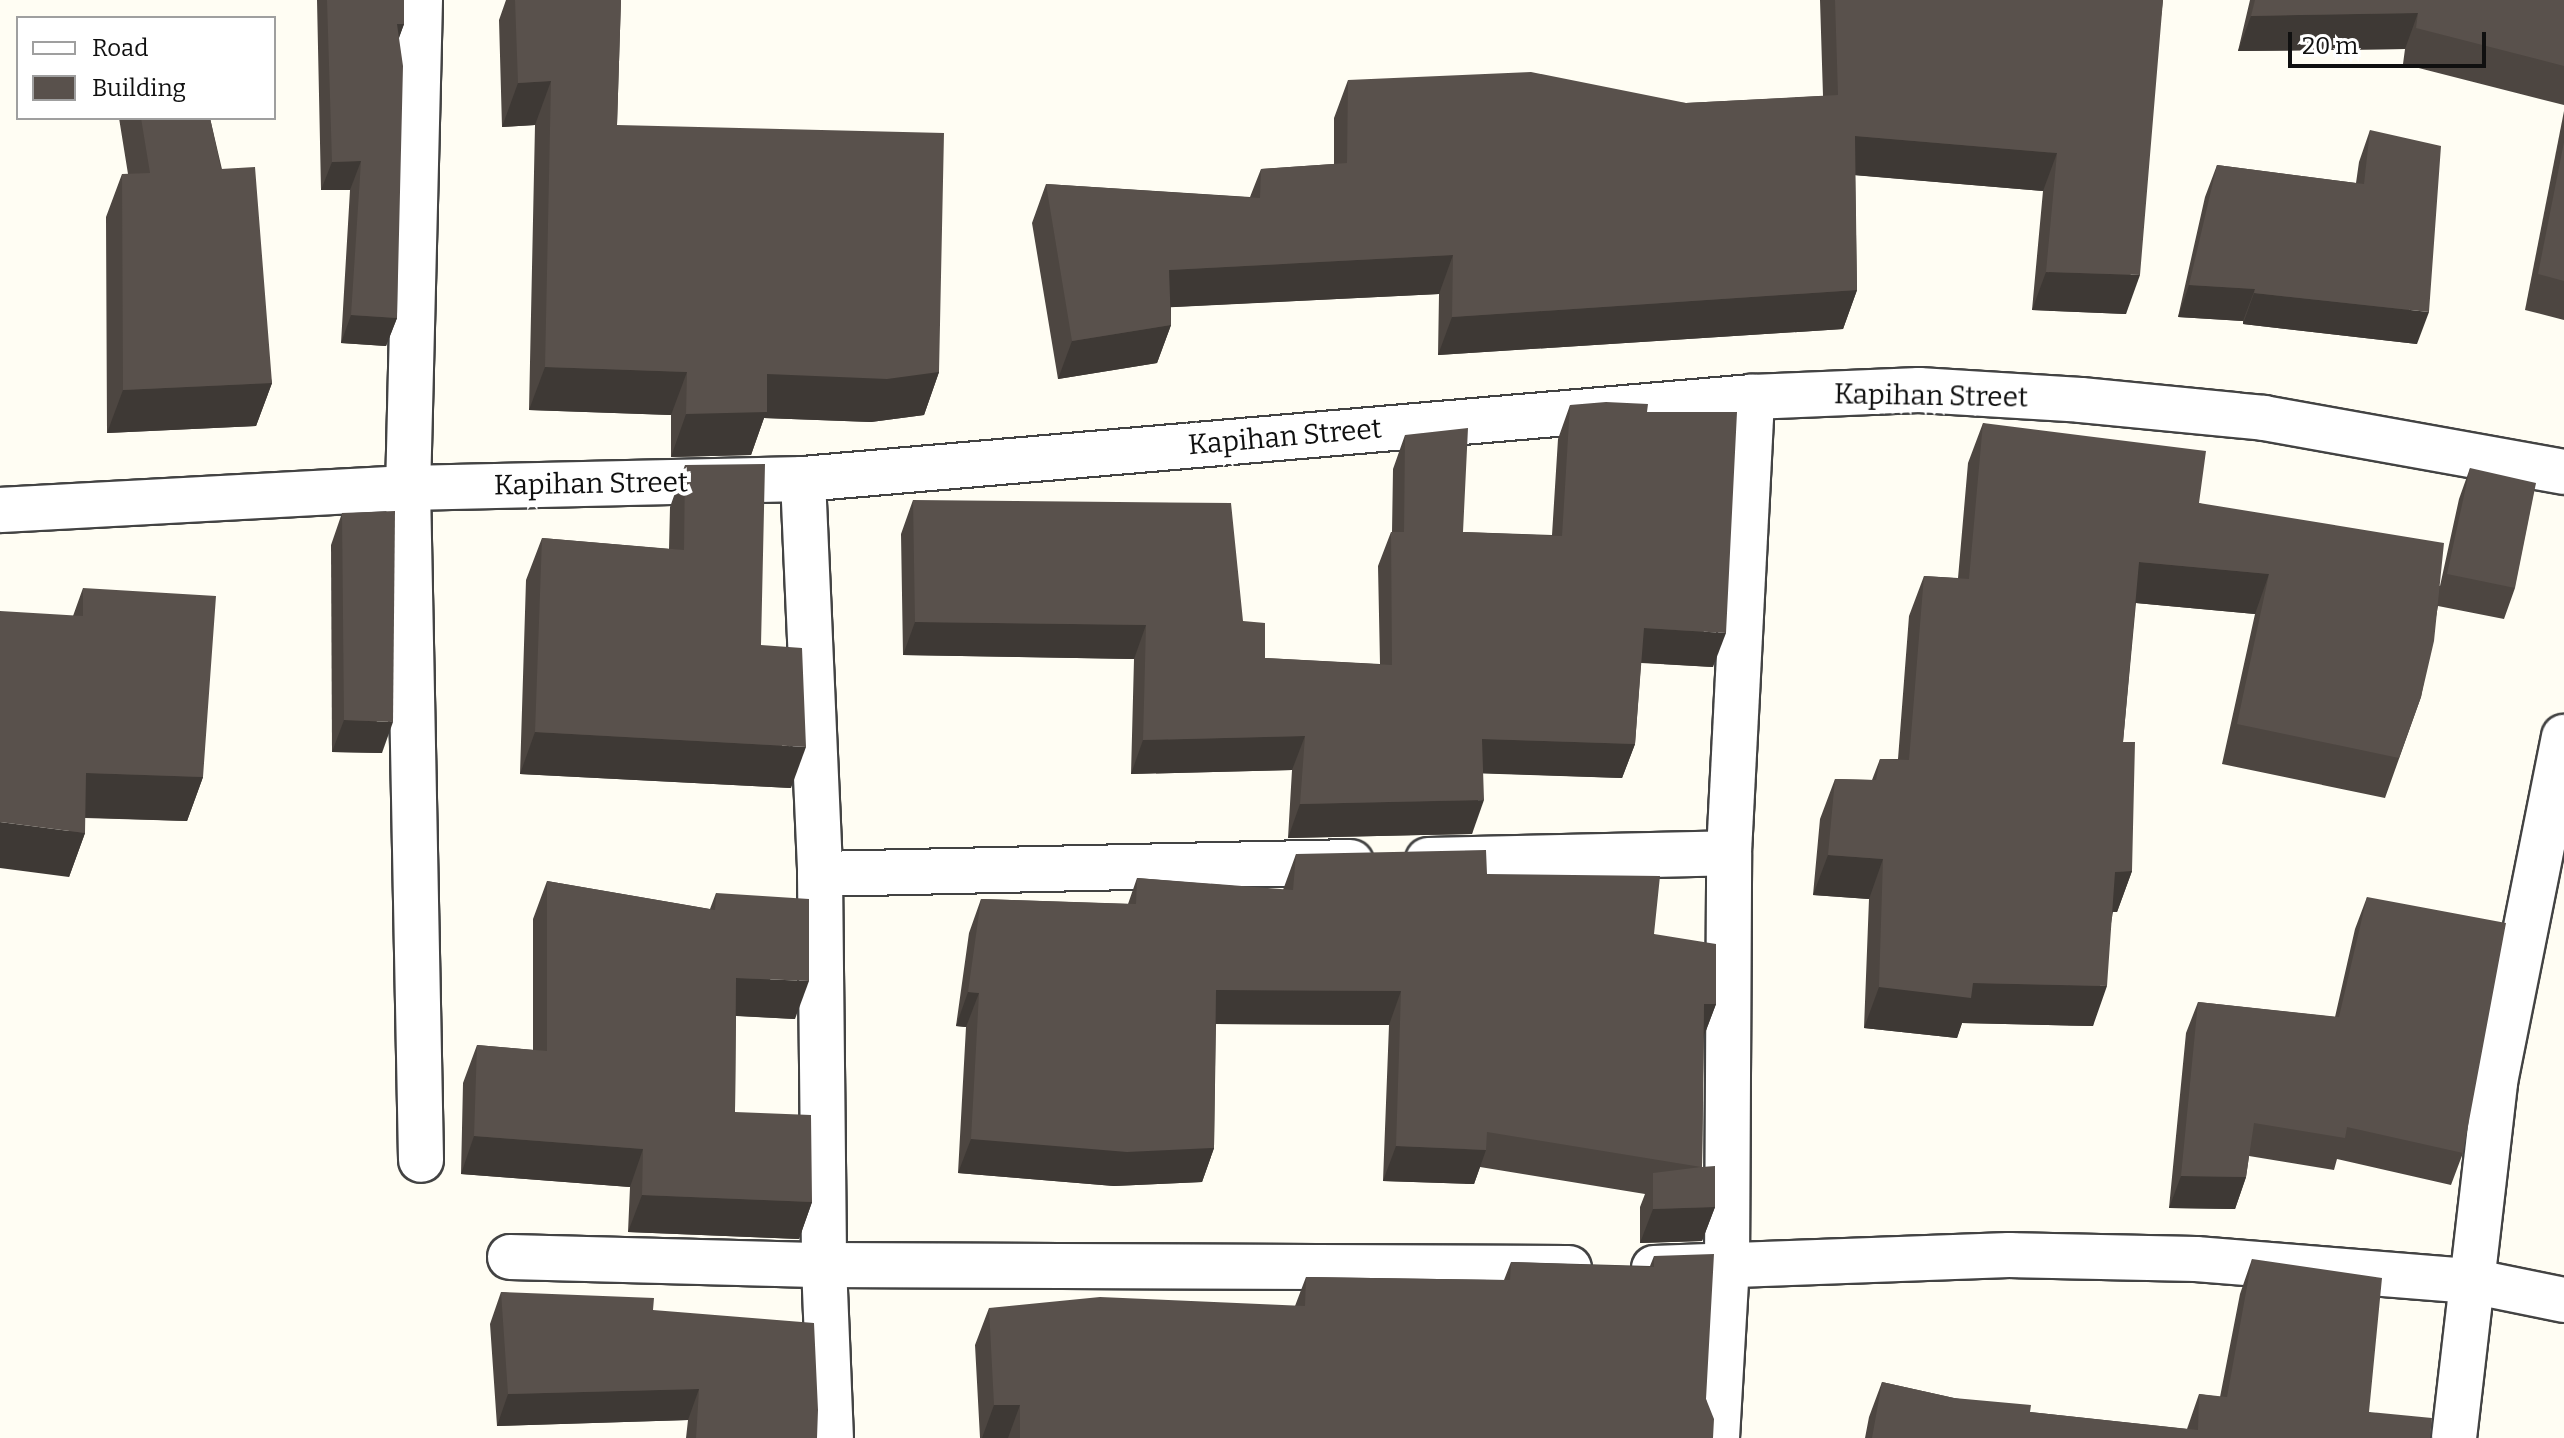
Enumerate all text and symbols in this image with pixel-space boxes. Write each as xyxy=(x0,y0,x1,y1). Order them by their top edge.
legend xyxy=(16,16,276,120)
scale bar xyxy=(2292,16,2490,66)
text: 20 m xyxy=(2302,32,2358,60)
text: Road xyxy=(92,34,148,62)
text: Building xyxy=(92,74,186,102)
street label: Kapihan Street xyxy=(1834,378,2028,414)
street label: Kapihan Street xyxy=(1187,412,1383,462)
street label: Kapihan Street xyxy=(494,466,688,502)

